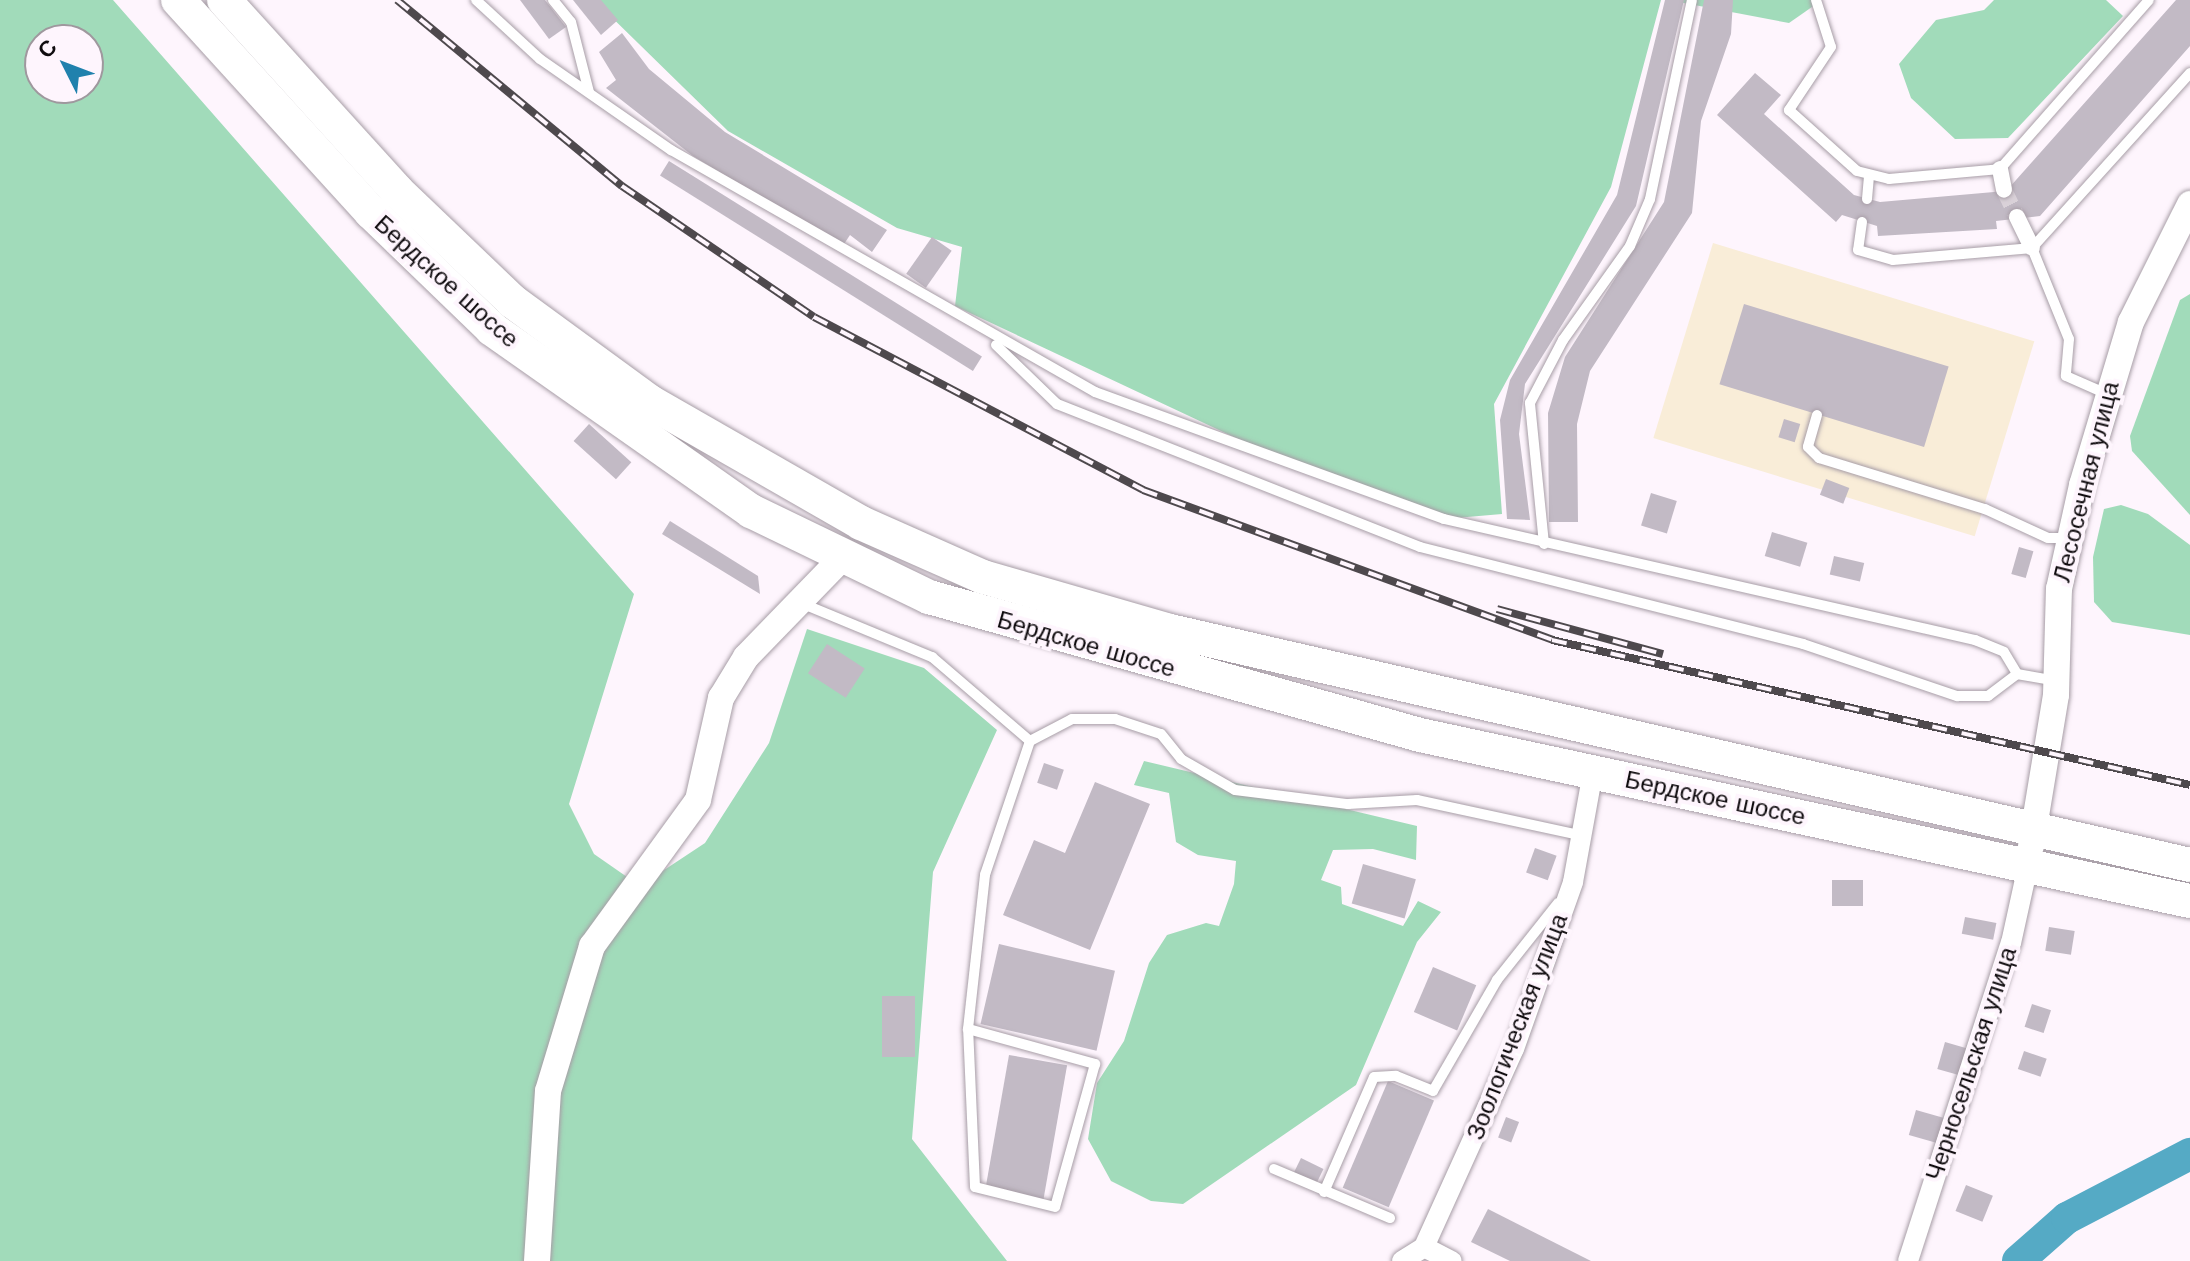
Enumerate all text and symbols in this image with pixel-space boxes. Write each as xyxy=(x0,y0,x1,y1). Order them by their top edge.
north arrow xyxy=(24,24,104,104)
text: С xyxy=(33,35,62,63)
street label: Бердское шоссе xyxy=(368,210,524,354)
street label: Лесосечная улица xyxy=(2048,379,2126,585)
street label: Бердское шоссе xyxy=(994,606,1178,684)
street label: Бердское шоссе xyxy=(1622,766,1808,832)
street label: Зоологическая улица xyxy=(1462,910,1574,1144)
street label: Черносельская улица xyxy=(1921,944,2023,1184)

